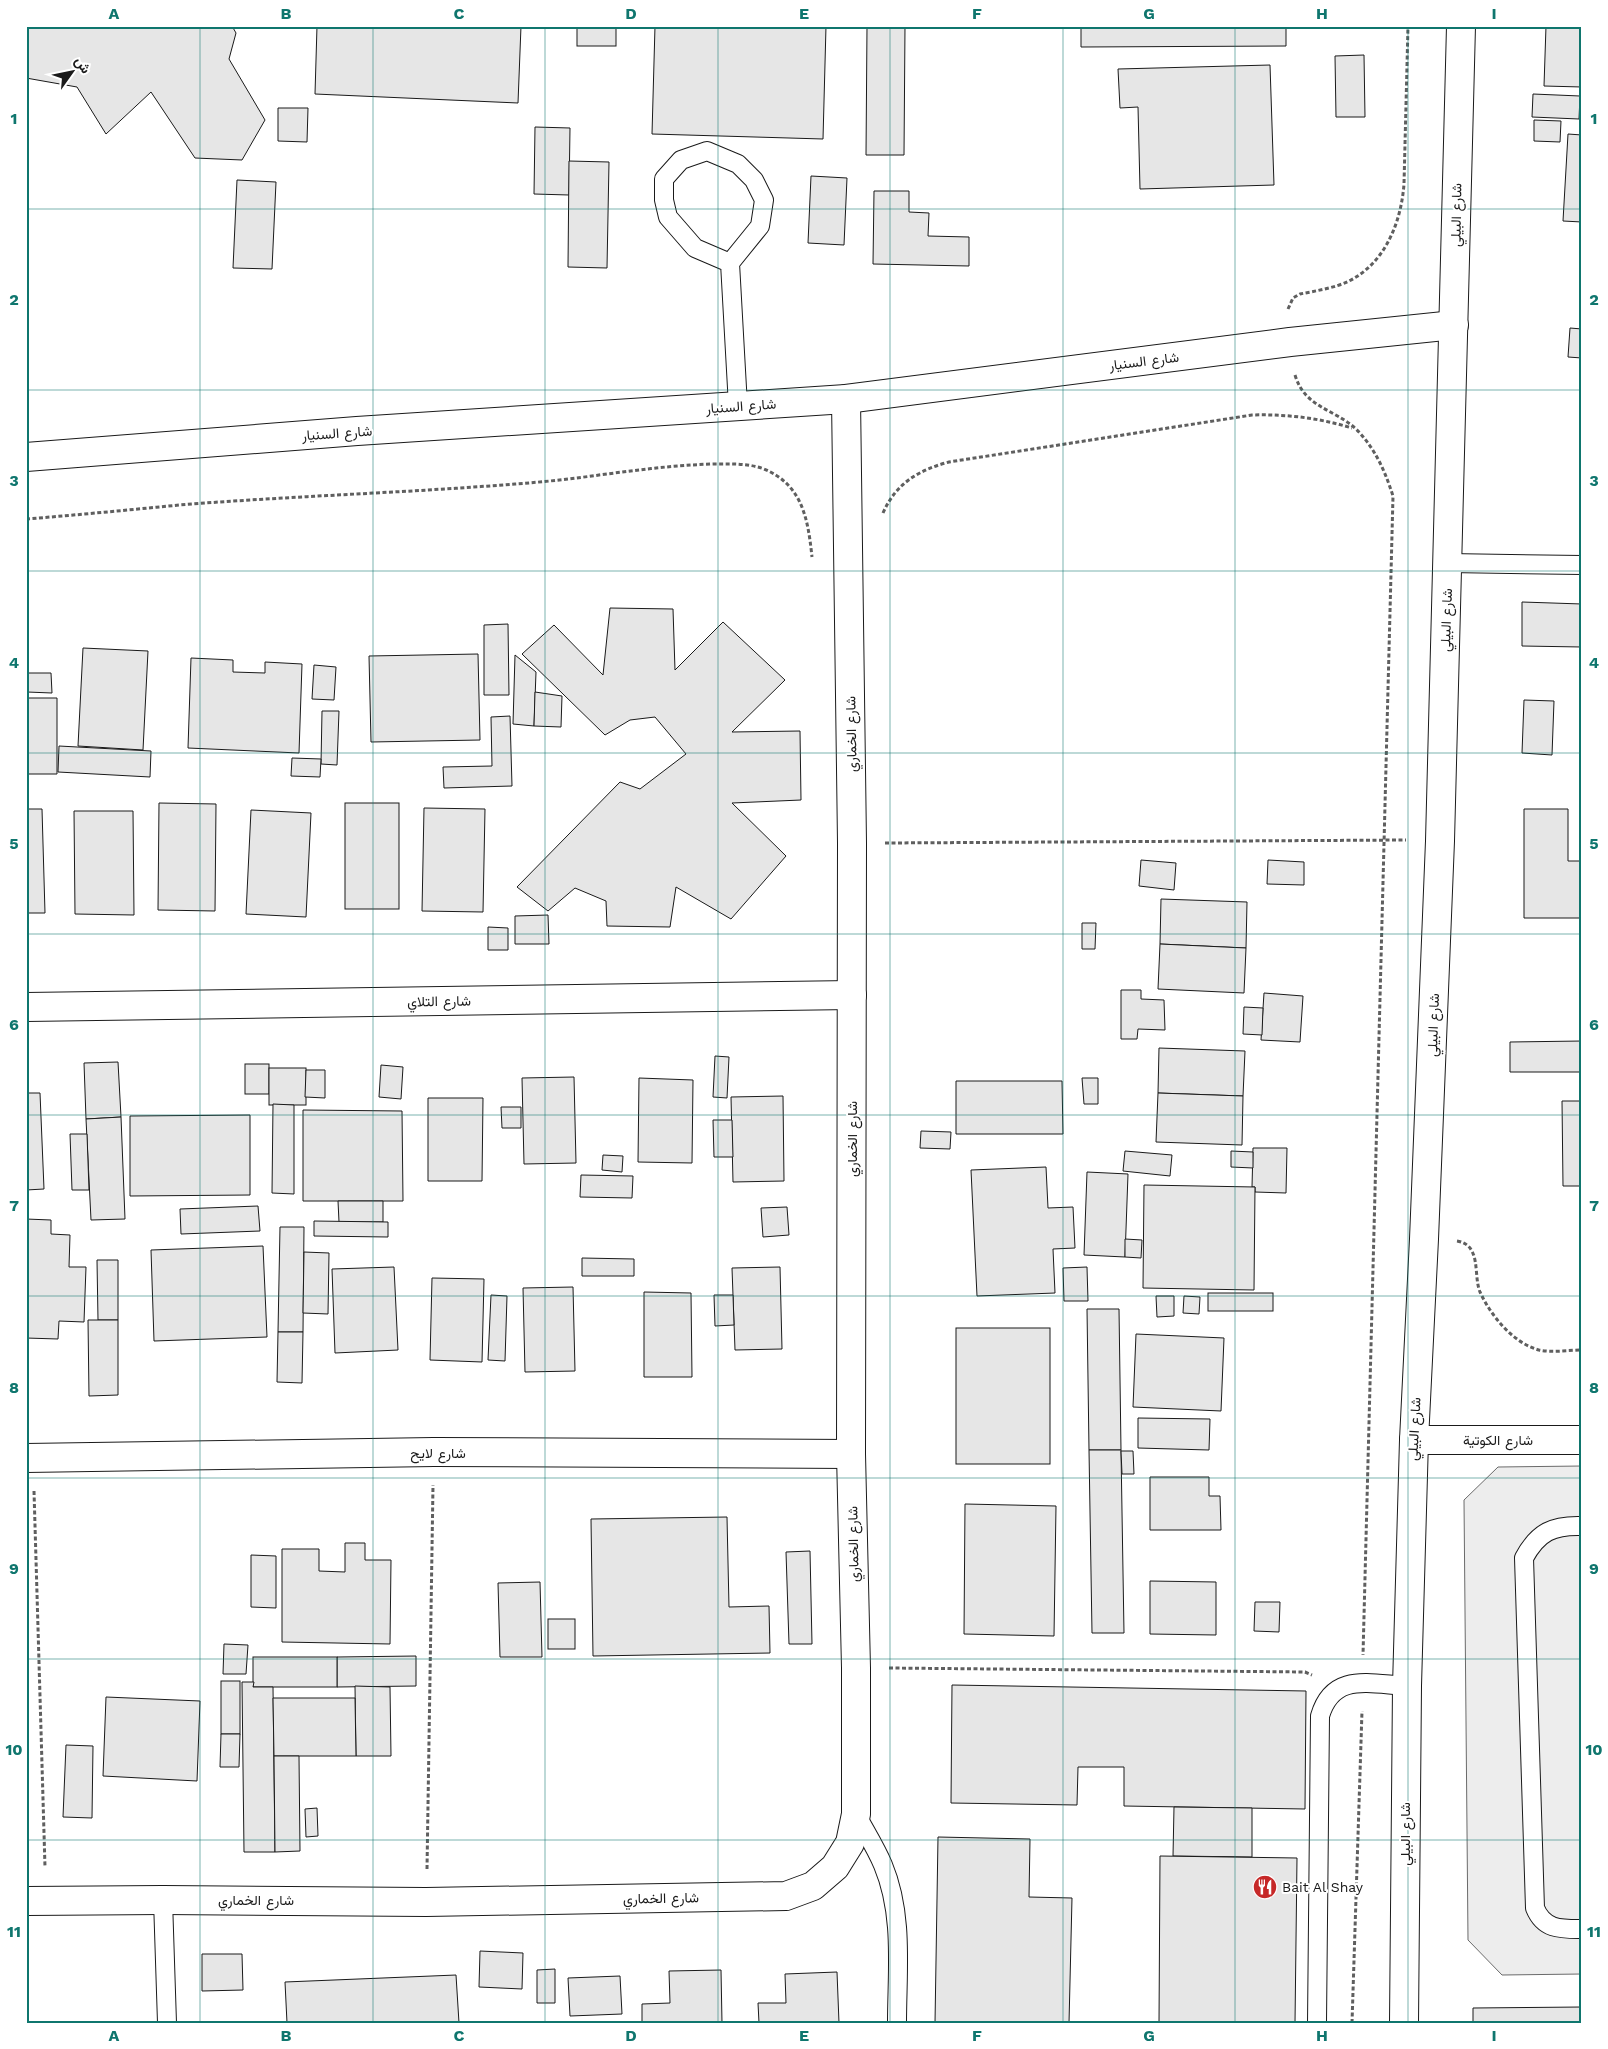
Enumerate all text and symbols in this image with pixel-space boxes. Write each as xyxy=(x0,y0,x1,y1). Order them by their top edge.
text: A xyxy=(109,4,120,23)
text: B xyxy=(281,4,292,23)
text: C xyxy=(454,4,465,23)
text: D xyxy=(625,4,637,23)
text: E xyxy=(799,4,809,23)
text: F xyxy=(972,4,982,23)
text: G xyxy=(1143,4,1155,23)
text: H xyxy=(1316,4,1328,23)
text: I xyxy=(1491,4,1497,23)
north arrow xyxy=(48,48,98,98)
text: ش xyxy=(71,54,94,77)
text: 1 xyxy=(11,109,17,128)
text: 1 xyxy=(1591,109,1597,128)
street label: شارع البيلي xyxy=(1447,183,1469,247)
text: 2 xyxy=(9,290,19,309)
text: 2 xyxy=(1589,290,1599,309)
street label: شارع السنيار xyxy=(1107,349,1180,376)
street label: شارع السنيار xyxy=(704,396,777,419)
street label: شارع السنيار xyxy=(300,423,373,446)
text: 3 xyxy=(9,471,19,490)
text: 3 xyxy=(1589,471,1599,490)
street label: شارع البيلي xyxy=(1437,588,1459,652)
text: 4 xyxy=(9,653,19,672)
text: 4 xyxy=(1589,653,1599,672)
street label: شارع الخماري xyxy=(842,696,864,772)
text: 5 xyxy=(9,834,19,853)
text: 5 xyxy=(1589,834,1599,853)
street label: شارع التلاي xyxy=(407,992,471,1014)
street label: شارع البيلي xyxy=(1424,993,1446,1057)
text: 6 xyxy=(9,1015,19,1034)
text: 6 xyxy=(1589,1015,1599,1034)
street label: شارع الخماري xyxy=(844,1101,864,1177)
text: 7 xyxy=(9,1196,19,1215)
text: 7 xyxy=(1589,1196,1599,1215)
text: 8 xyxy=(9,1378,19,1397)
text: 8 xyxy=(1589,1378,1599,1397)
street label: شارع البيلي xyxy=(1404,1397,1428,1461)
street label: شارع الكوتية xyxy=(1463,1432,1533,1451)
street label: شارع لايح xyxy=(410,1445,466,1464)
street label: شارع الخماري xyxy=(844,1506,866,1582)
text: 9 xyxy=(9,1559,19,1578)
text: 9 xyxy=(1589,1559,1599,1578)
text: 10 xyxy=(5,1740,23,1759)
text: 10 xyxy=(1585,1740,1603,1759)
street label: شارع البيلي xyxy=(1397,1802,1417,1866)
restaurant icon: Bait Al Shay xyxy=(1252,1874,1278,1900)
place label: Bait Al Shay xyxy=(1282,1879,1364,1895)
street label: شارع الخماري xyxy=(623,1889,699,1911)
street label: شارع الخماري xyxy=(218,1892,294,1912)
text: 11 xyxy=(7,1922,21,1941)
text: 11 xyxy=(1587,1922,1601,1941)
text: A xyxy=(109,2026,120,2045)
text: B xyxy=(281,2026,292,2045)
text: C xyxy=(454,2026,465,2045)
text: D xyxy=(625,2026,637,2045)
text: E xyxy=(799,2026,809,2045)
text: F xyxy=(972,2026,982,2045)
text: G xyxy=(1143,2026,1155,2045)
text: H xyxy=(1316,2026,1328,2045)
text: I xyxy=(1491,2026,1497,2045)

